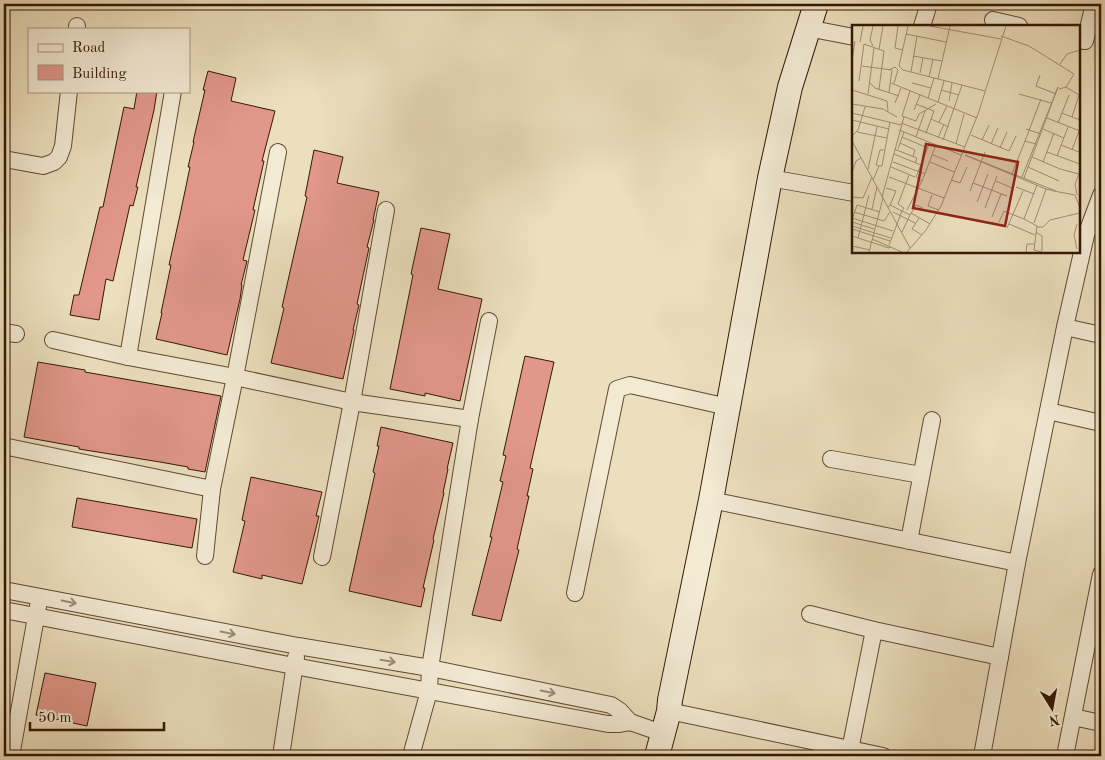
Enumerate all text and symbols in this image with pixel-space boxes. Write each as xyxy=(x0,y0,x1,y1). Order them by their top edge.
inset map xyxy=(852,25,1080,252)
legend xyxy=(28,28,190,92)
text: Road xyxy=(72,41,106,56)
text: Building xyxy=(72,67,127,82)
one-way arrow xyxy=(60,598,76,607)
one-way arrow xyxy=(220,628,236,638)
one-way arrow xyxy=(380,656,396,666)
north arrow xyxy=(1028,682,1078,732)
one-way arrow xyxy=(540,688,556,697)
scale bar xyxy=(30,700,164,732)
text: 50 m xyxy=(38,711,72,726)
text: N xyxy=(1047,712,1061,728)

